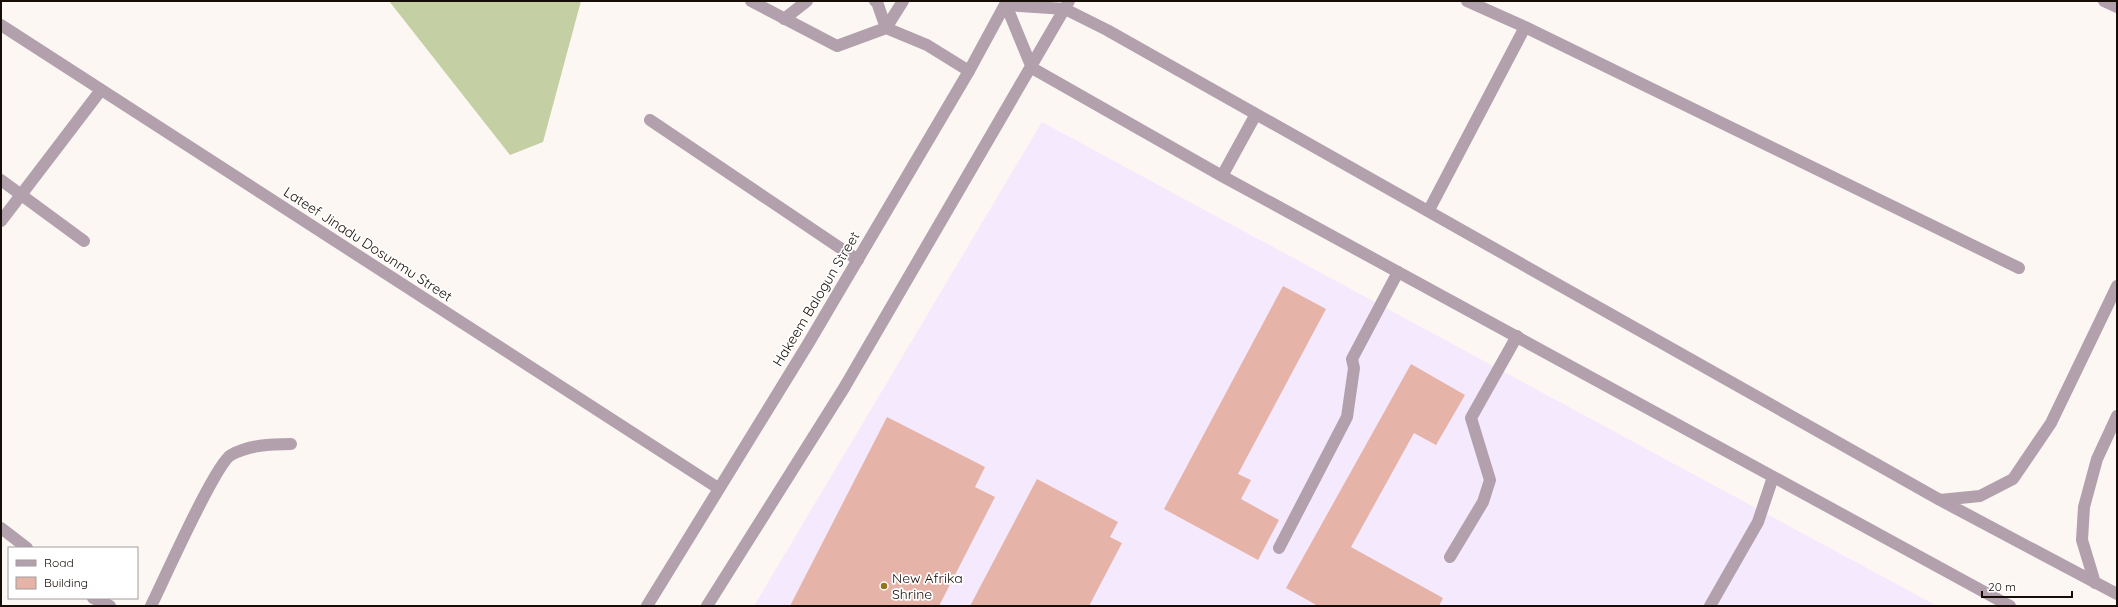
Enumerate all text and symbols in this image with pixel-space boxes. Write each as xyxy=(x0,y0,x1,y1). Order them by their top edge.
street label: Lateef Jinadu Dosunmu Street xyxy=(280,183,456,305)
street label: Hakeem Balogun Street xyxy=(769,228,864,370)
legend xyxy=(8,547,138,599)
text: Road xyxy=(44,555,74,570)
place label: New Afrika Shrine xyxy=(892,569,963,603)
scale bar xyxy=(1982,573,2072,599)
text: Building xyxy=(44,575,88,590)
text: 20 m xyxy=(1988,579,2016,594)
marker: New Afrika Shrine xyxy=(879,581,889,591)

